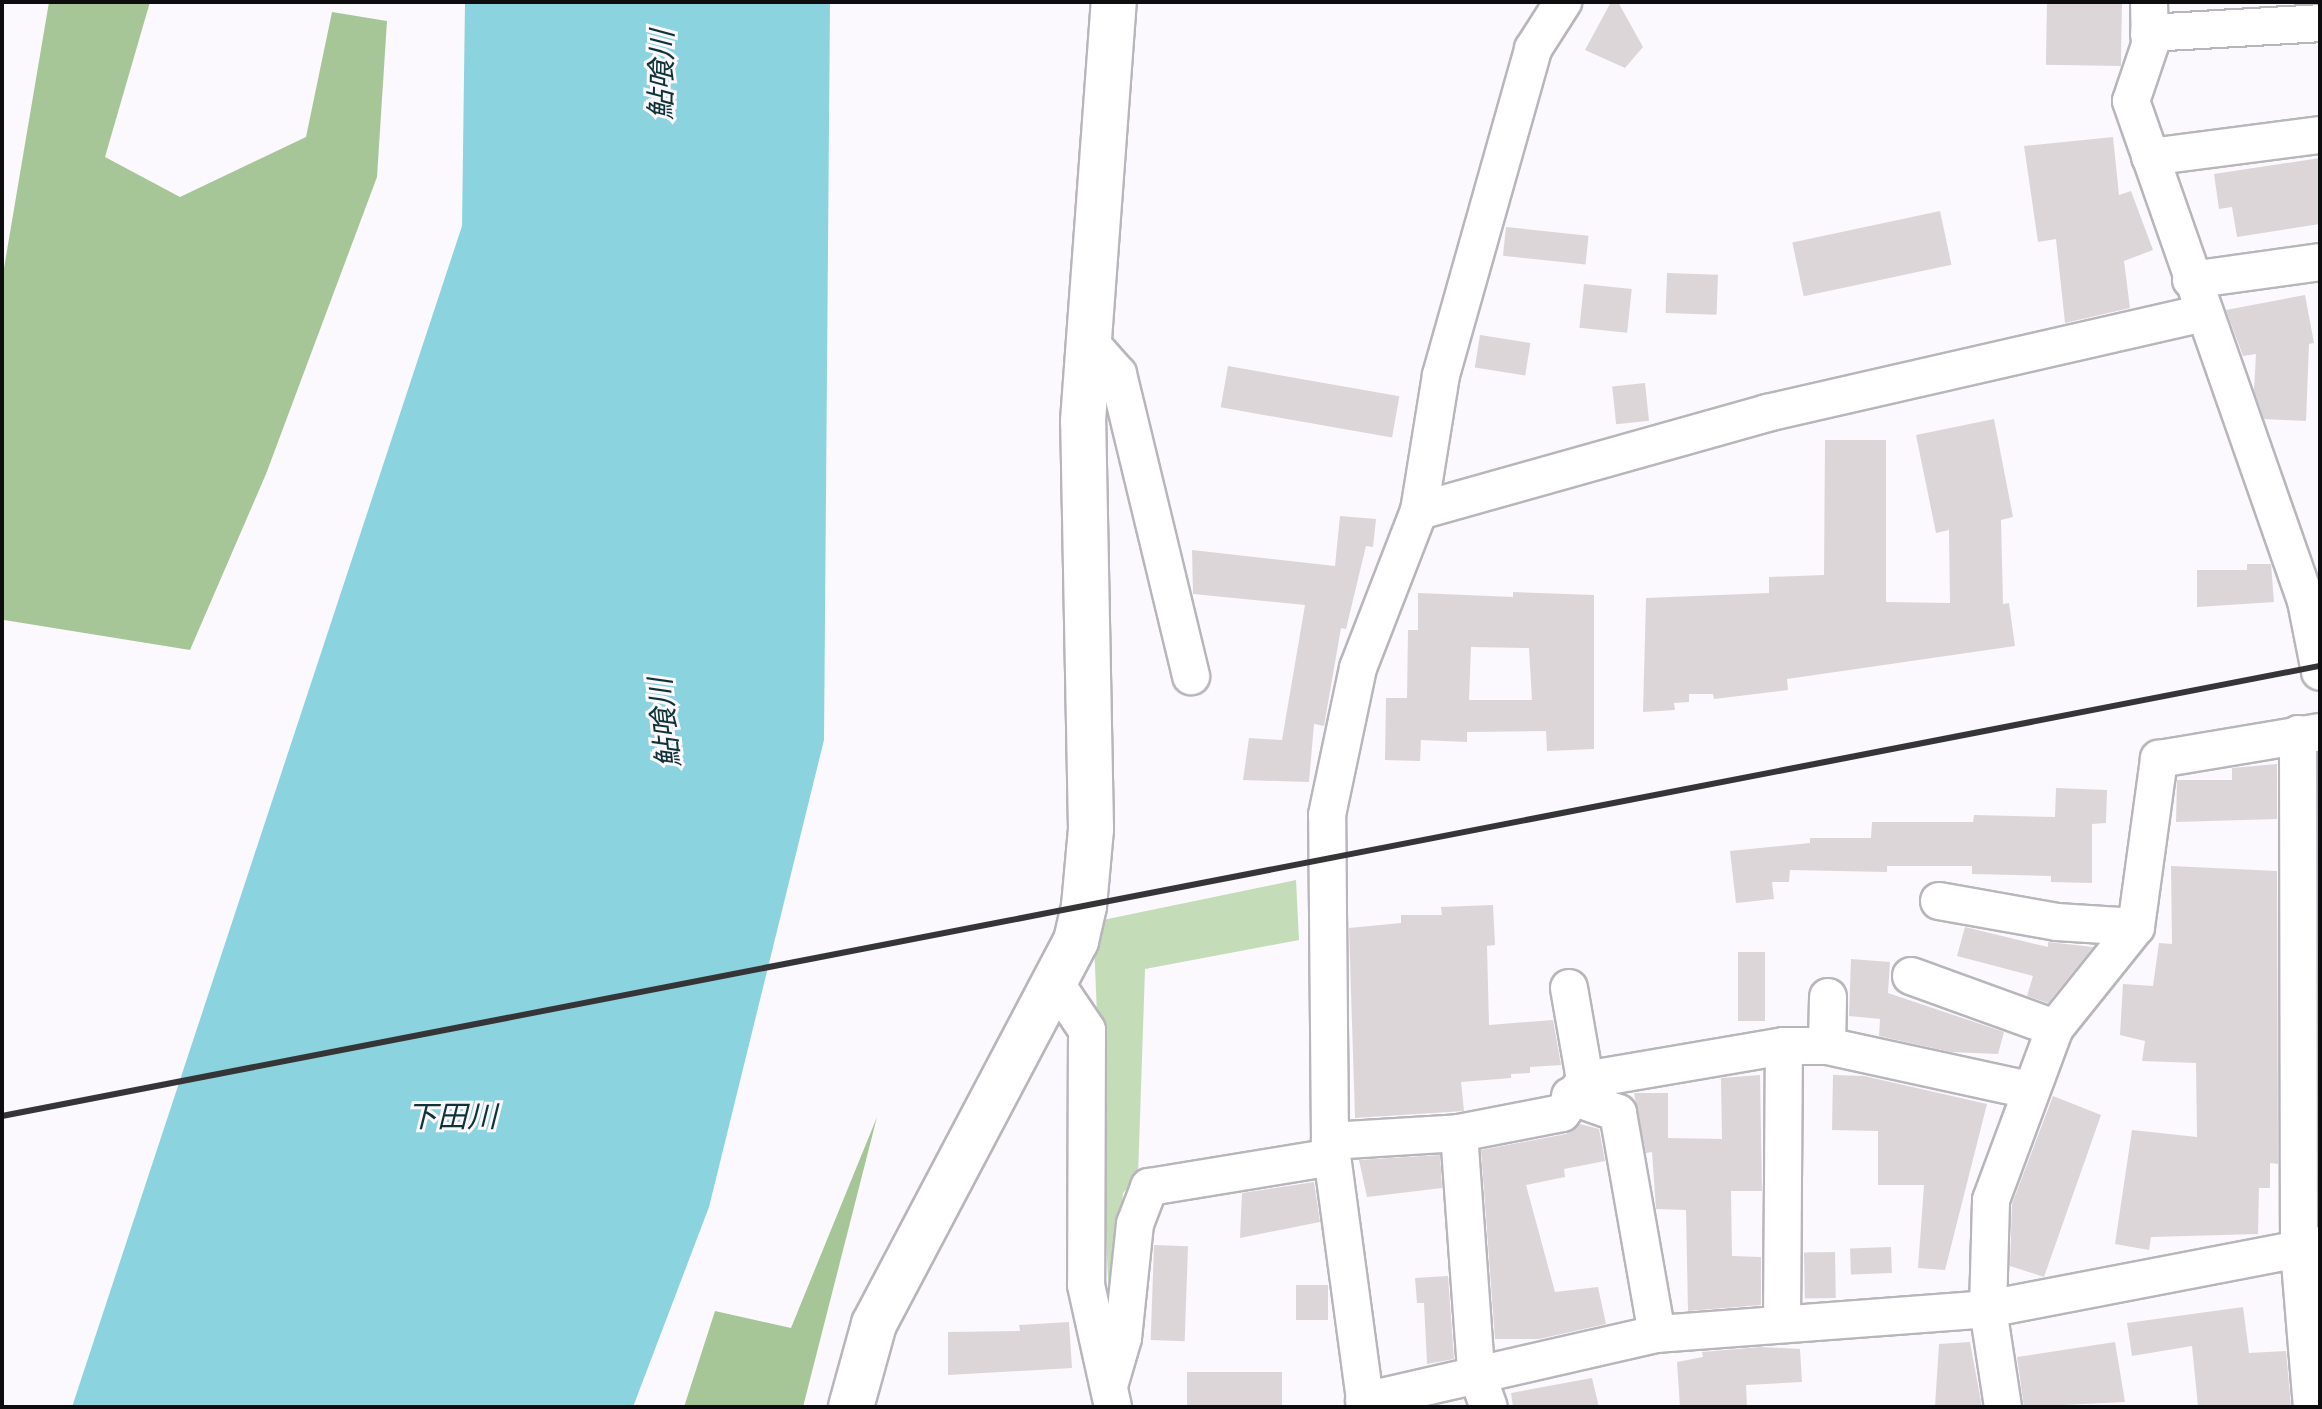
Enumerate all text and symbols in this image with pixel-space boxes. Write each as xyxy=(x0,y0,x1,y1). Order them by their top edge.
water label: 鮎喰川 xyxy=(643,30,681,120)
water label: 鮎喰川 xyxy=(642,676,688,770)
water label: 下田川 xyxy=(407,1099,497,1135)

